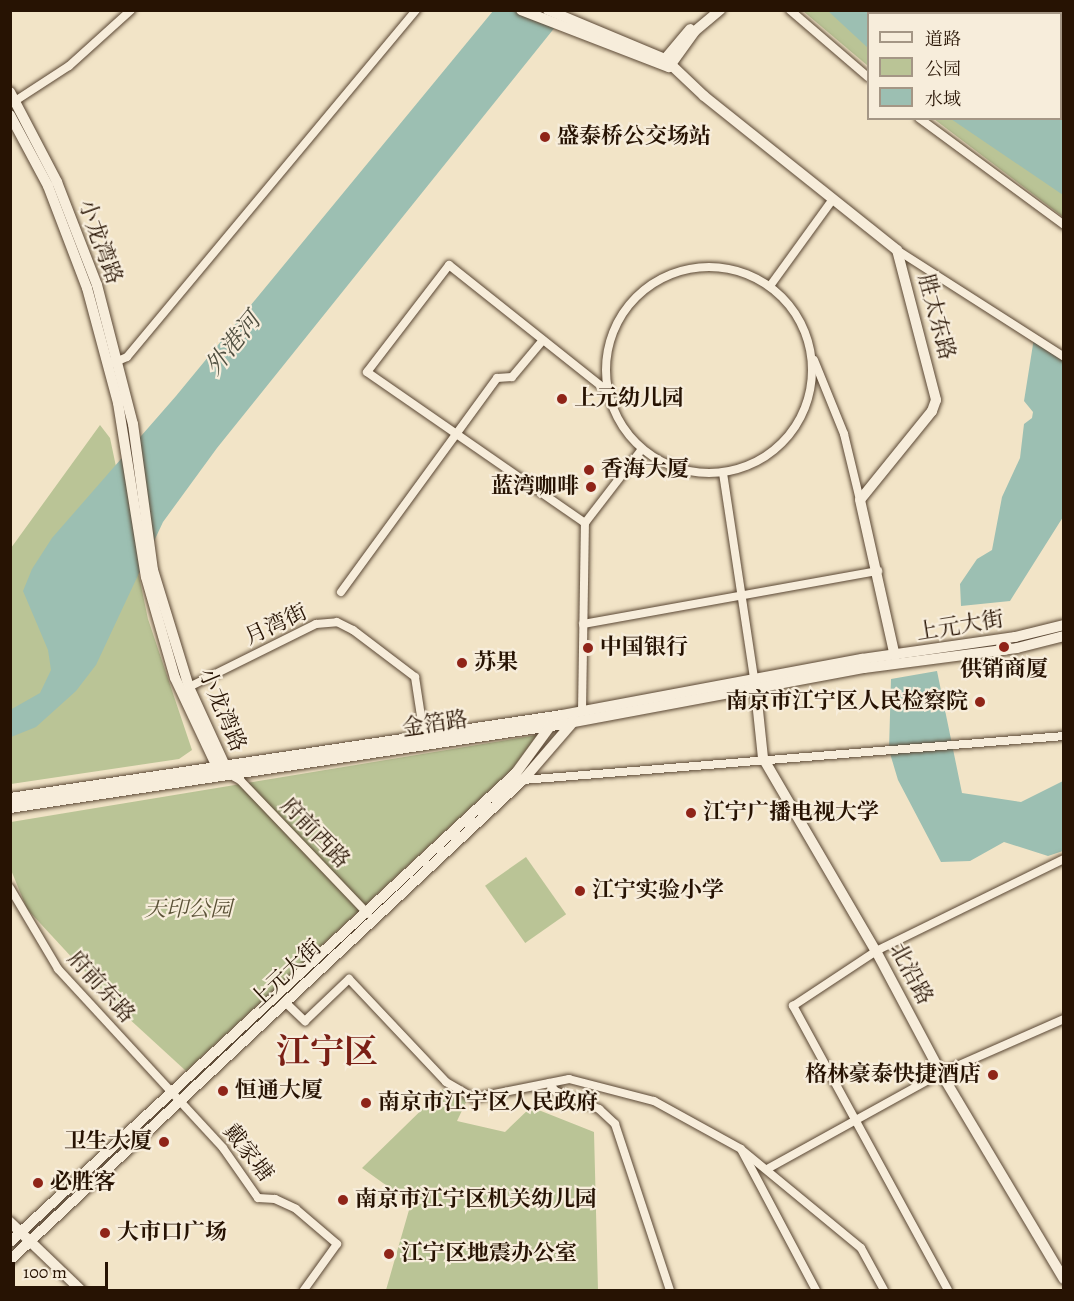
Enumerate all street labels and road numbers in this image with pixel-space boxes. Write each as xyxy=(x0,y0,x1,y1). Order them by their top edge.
street label: 小龙湾路 xyxy=(73,196,127,288)
street label: 胜太东路 xyxy=(912,271,960,363)
street label: 月湾街 xyxy=(241,599,311,651)
street label: 上元大街 xyxy=(914,606,1006,646)
street label: 小龙湾路 xyxy=(193,664,251,756)
street label: 金箔路 xyxy=(400,706,470,742)
street label: 府前西路 xyxy=(275,792,355,874)
street label: 上元大街 xyxy=(245,934,327,1014)
street label: 北沿路 xyxy=(884,939,938,1009)
street label: 府前东路 xyxy=(62,945,140,1029)
street label: 戴家塘 xyxy=(217,1119,279,1187)

